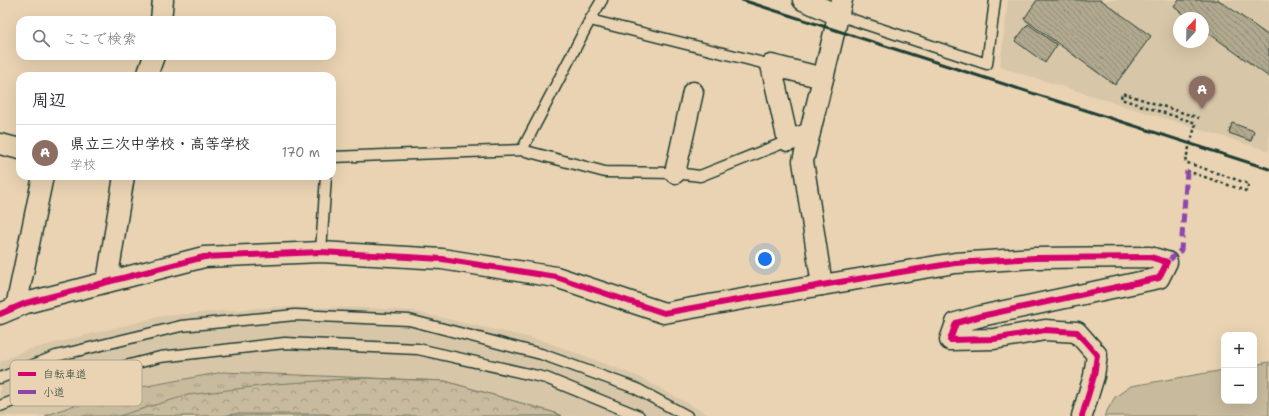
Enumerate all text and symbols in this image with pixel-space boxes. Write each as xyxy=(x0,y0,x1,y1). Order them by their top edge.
north arrow xyxy=(1173,12,1209,48)
search box xyxy=(16,16,336,60)
icon: search xyxy=(30,27,52,49)
text: ここで検索 xyxy=(62,29,137,49)
pin: A xyxy=(1189,76,1215,109)
text: 周辺 xyxy=(32,89,66,111)
text: 県立三次中学校・高等学校 xyxy=(70,134,250,154)
text: A xyxy=(40,144,50,161)
text: 170 m xyxy=(282,144,320,161)
text: 学校 xyxy=(70,156,96,173)
your location xyxy=(755,249,775,269)
map controls xyxy=(1221,332,1257,404)
button: + xyxy=(1221,332,1257,368)
legend xyxy=(10,360,142,406)
text: 自転車道 xyxy=(43,367,87,382)
button: − xyxy=(1221,368,1257,404)
text: 小道 xyxy=(43,385,65,400)

